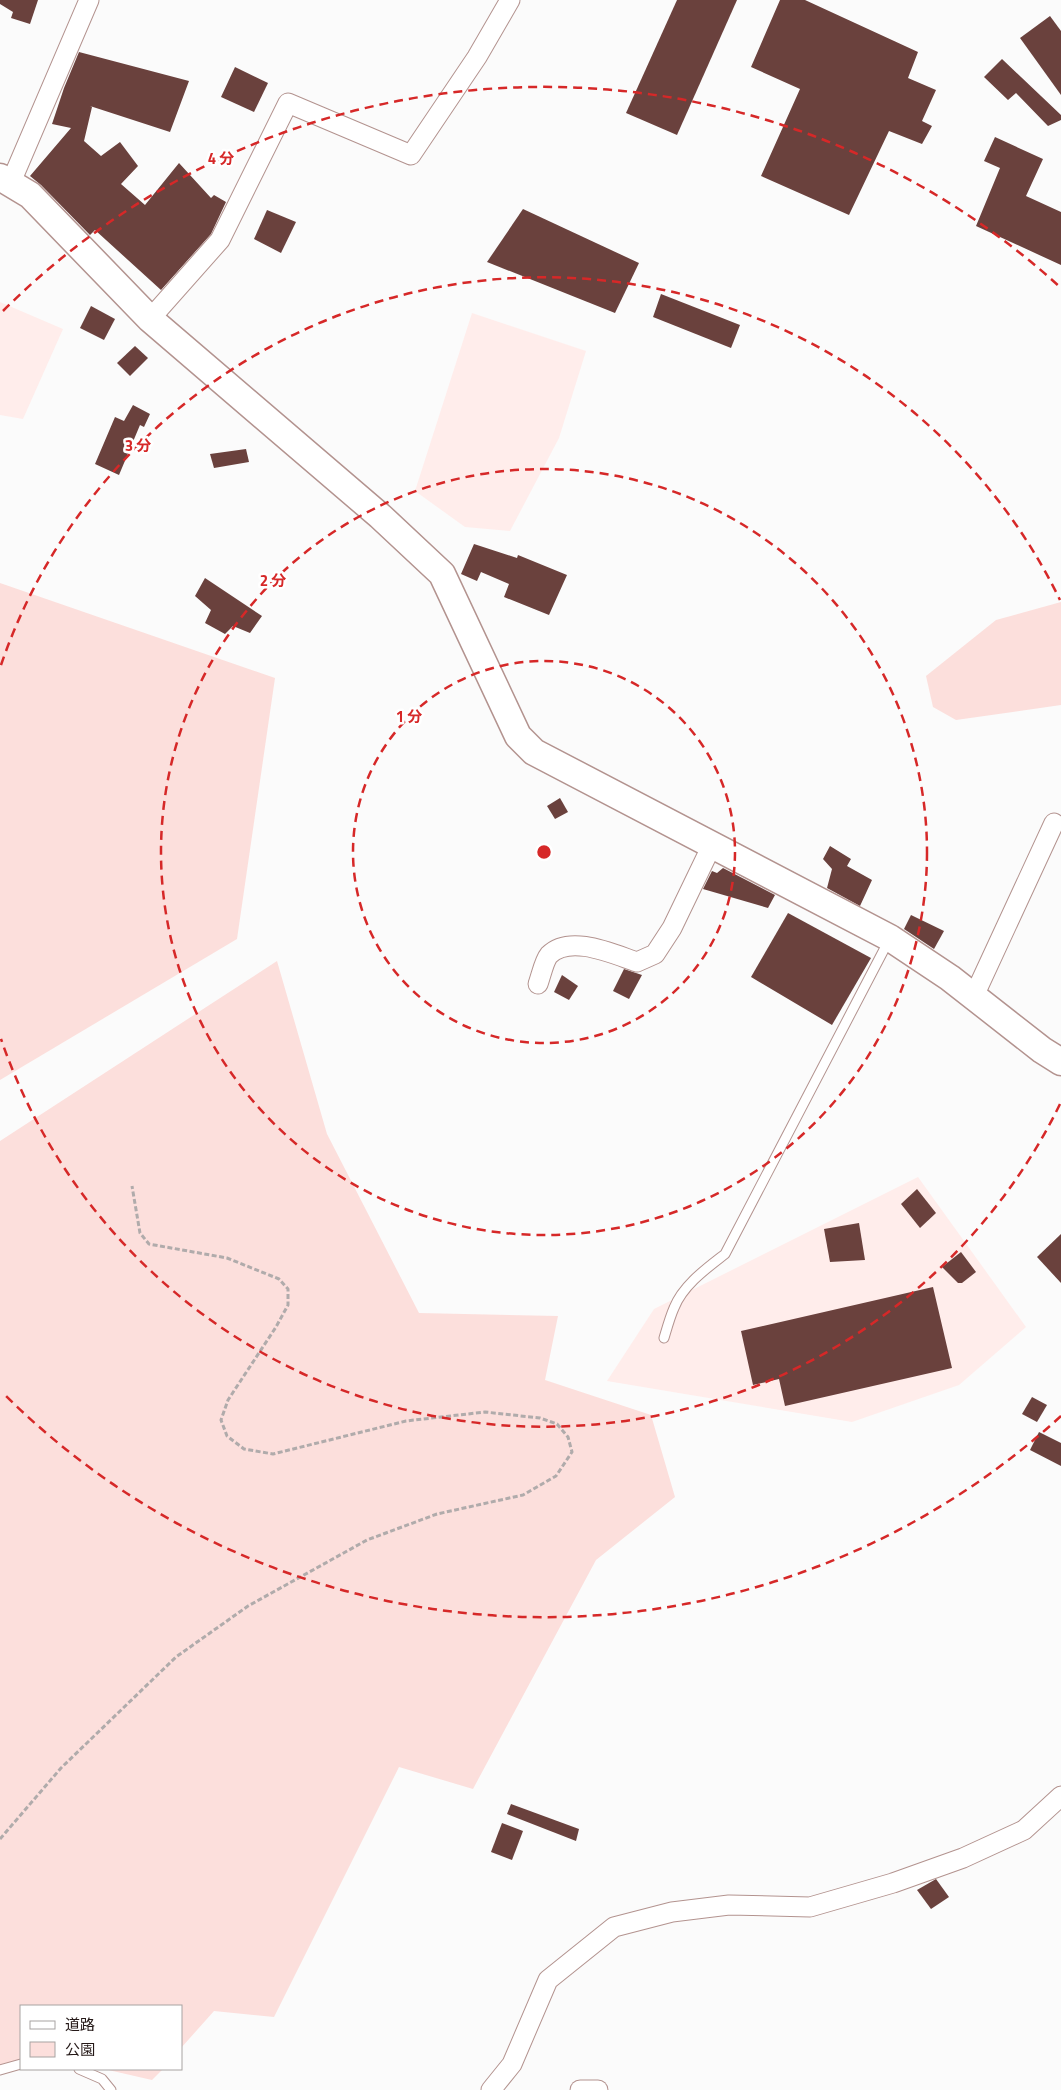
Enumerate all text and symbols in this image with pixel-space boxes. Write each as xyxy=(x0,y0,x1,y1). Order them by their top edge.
text: 4 分 xyxy=(208,147,234,170)
text: 3 分 xyxy=(125,434,151,457)
text: 2 分 xyxy=(260,569,286,592)
text: 1 分 xyxy=(396,705,422,728)
centre of rings xyxy=(535,843,553,861)
legend xyxy=(20,2005,182,2070)
text: 道路 xyxy=(65,2013,95,2036)
text: 公園 xyxy=(65,2038,95,2061)

